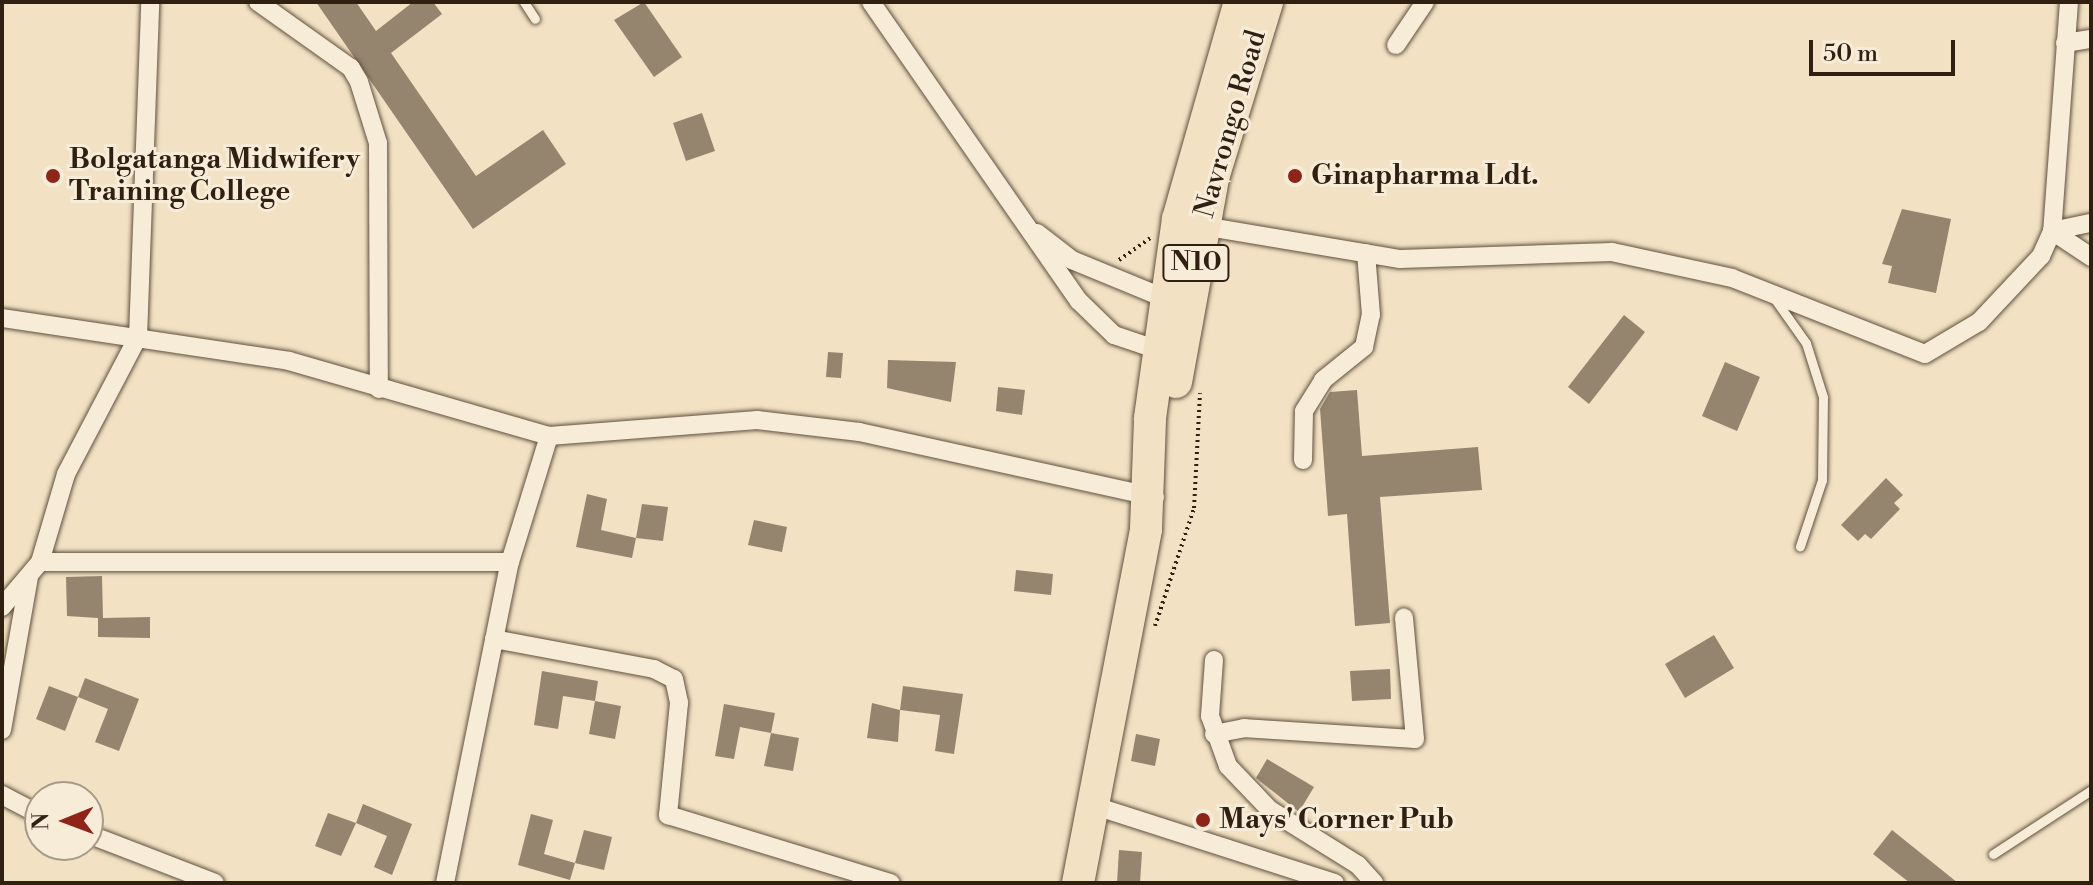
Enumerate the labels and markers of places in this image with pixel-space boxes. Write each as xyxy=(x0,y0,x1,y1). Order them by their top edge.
place label: Bolgatanga Midwifery Training College xyxy=(69,143,360,209)
place label: Ginapharma Ldt. xyxy=(1311,159,1539,193)
marker: Bolgatanga Midwifery Training College xyxy=(44,167,62,185)
marker: Ginapharma Ldt. xyxy=(1286,167,1304,185)
place label: Mays' Corner Pub xyxy=(1219,803,1454,837)
marker: Mays' Corner Pub xyxy=(1194,811,1212,829)

